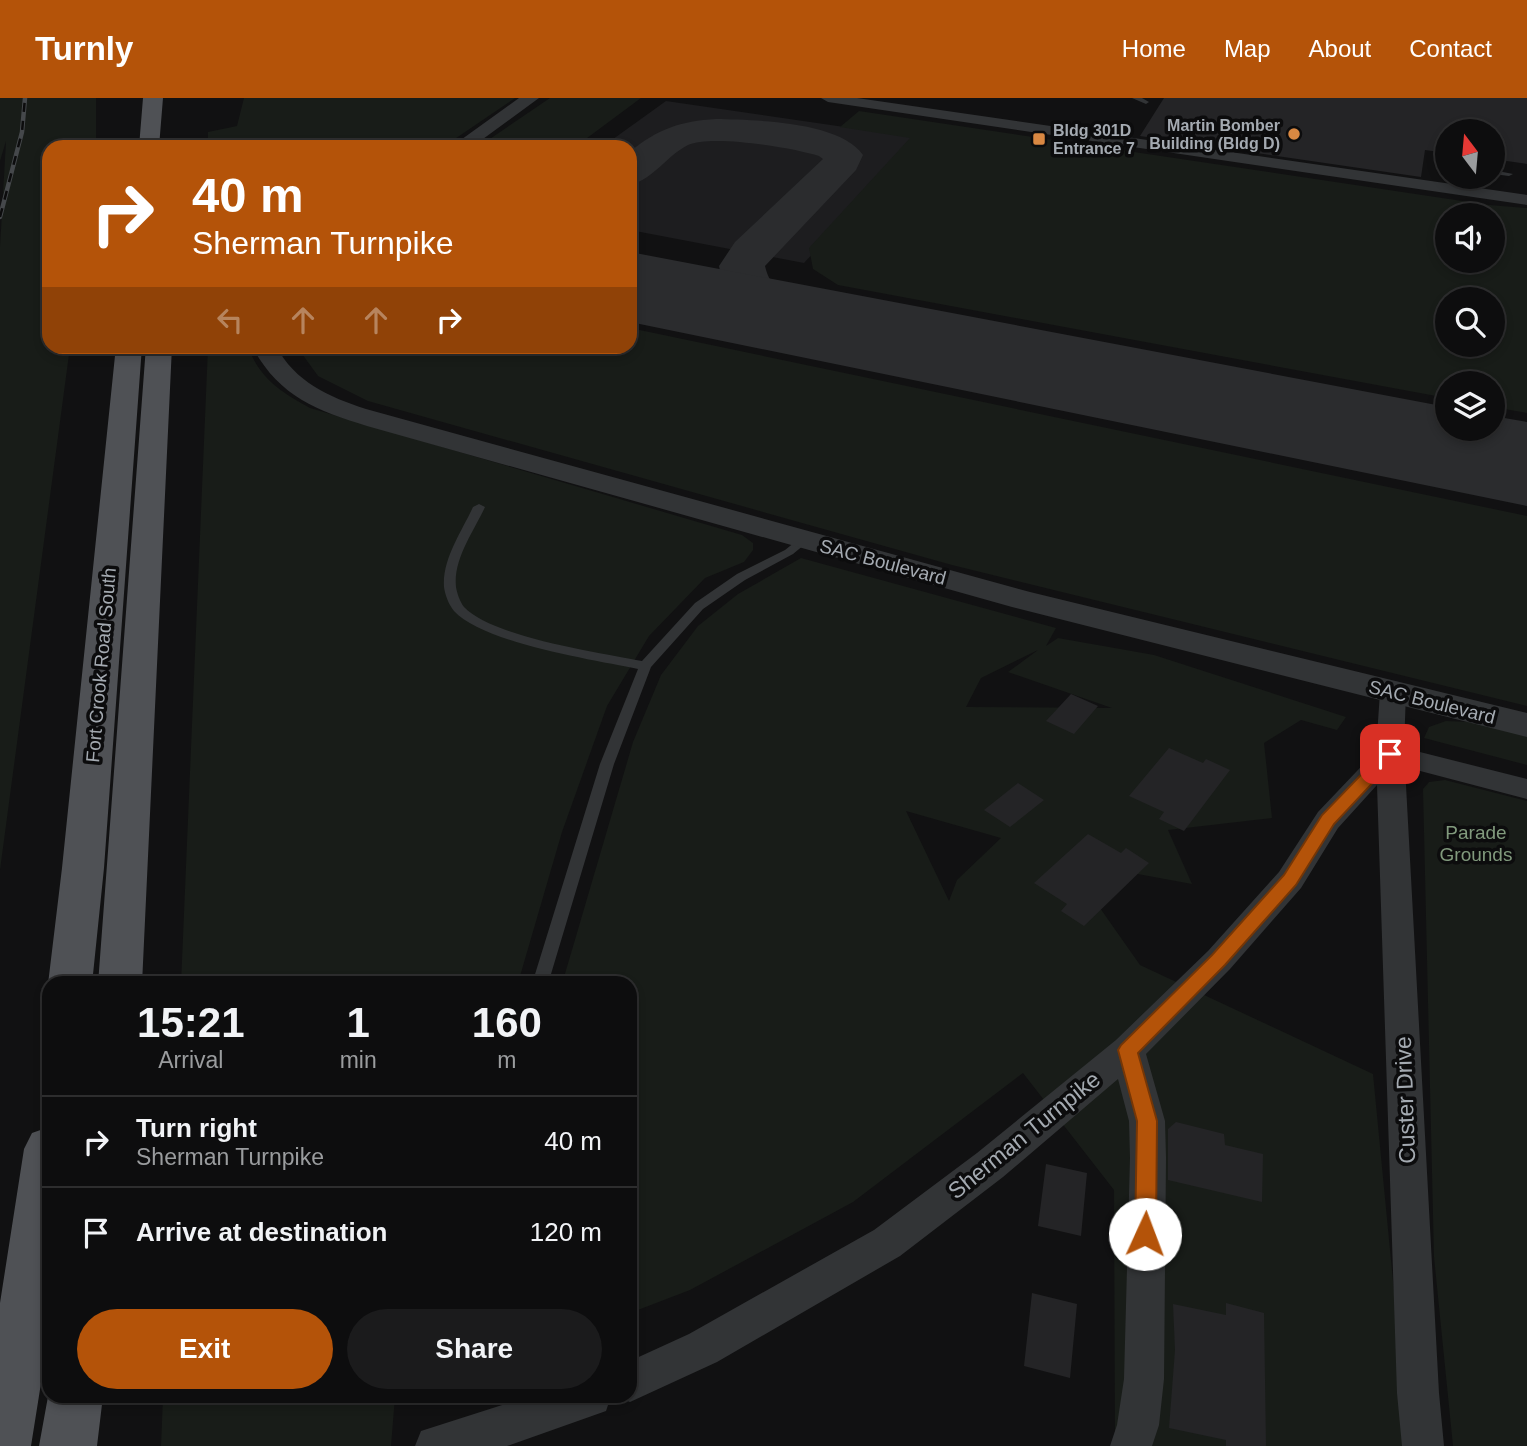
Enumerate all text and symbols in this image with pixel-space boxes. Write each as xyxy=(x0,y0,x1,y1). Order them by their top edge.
text: Turnly xyxy=(35,30,133,67)
text: Home xyxy=(1122,35,1186,62)
text: Map xyxy=(1224,35,1271,62)
text: About xyxy=(1309,35,1371,62)
text: Contact xyxy=(1409,35,1492,62)
place label: Martin Bomber Building (Bldg D) xyxy=(1149,117,1280,152)
north arrow xyxy=(1435,119,1505,189)
map controls xyxy=(1435,119,1505,441)
place label: Bldg 301D Entrance 7 xyxy=(1053,122,1135,157)
marker: Martin Bomber Building (Bldg D) xyxy=(1286,126,1302,142)
marker: Bldg 301D Entrance 7 xyxy=(1031,131,1047,147)
icon: right xyxy=(77,168,168,259)
text: 40 m xyxy=(192,168,304,222)
button: sound xyxy=(1435,203,1505,273)
text: Sherman Turnpike xyxy=(192,225,453,261)
button: search xyxy=(1435,287,1505,357)
icon: left xyxy=(211,301,249,339)
icon: ahead xyxy=(284,301,322,339)
icon: ahead xyxy=(357,301,395,339)
icon: right xyxy=(430,301,468,339)
button: layers xyxy=(1435,371,1505,441)
street label: SAC Boulevard xyxy=(818,535,948,589)
street label: Fort Crook Road South xyxy=(82,567,120,763)
street label: SAC Boulevard xyxy=(1366,676,1498,728)
pin xyxy=(1360,724,1420,784)
icon: arrive xyxy=(1371,735,1409,773)
park label: Parade Grounds xyxy=(1440,822,1512,865)
text: 15:21 xyxy=(137,999,245,1046)
text: 1 xyxy=(346,999,370,1046)
text: 160 xyxy=(472,999,542,1046)
street label: Custer Drive xyxy=(1390,1036,1420,1164)
text: Arrival xyxy=(158,1047,223,1073)
text: min xyxy=(340,1047,377,1073)
text: m xyxy=(497,1047,516,1073)
street label: Sherman Turnpike xyxy=(943,1066,1105,1204)
text: Turn right xyxy=(136,1113,257,1143)
icon: right xyxy=(77,1123,115,1161)
text: 40 m xyxy=(544,1126,602,1156)
text: Sherman Turnpike xyxy=(136,1144,324,1170)
position arrow xyxy=(1108,1197,1182,1271)
icon: arrive xyxy=(77,1214,115,1252)
text: Arrive at destination xyxy=(136,1217,387,1247)
text: 120 m xyxy=(530,1217,602,1247)
button: Exit xyxy=(77,1309,333,1389)
button: Share xyxy=(347,1309,602,1389)

